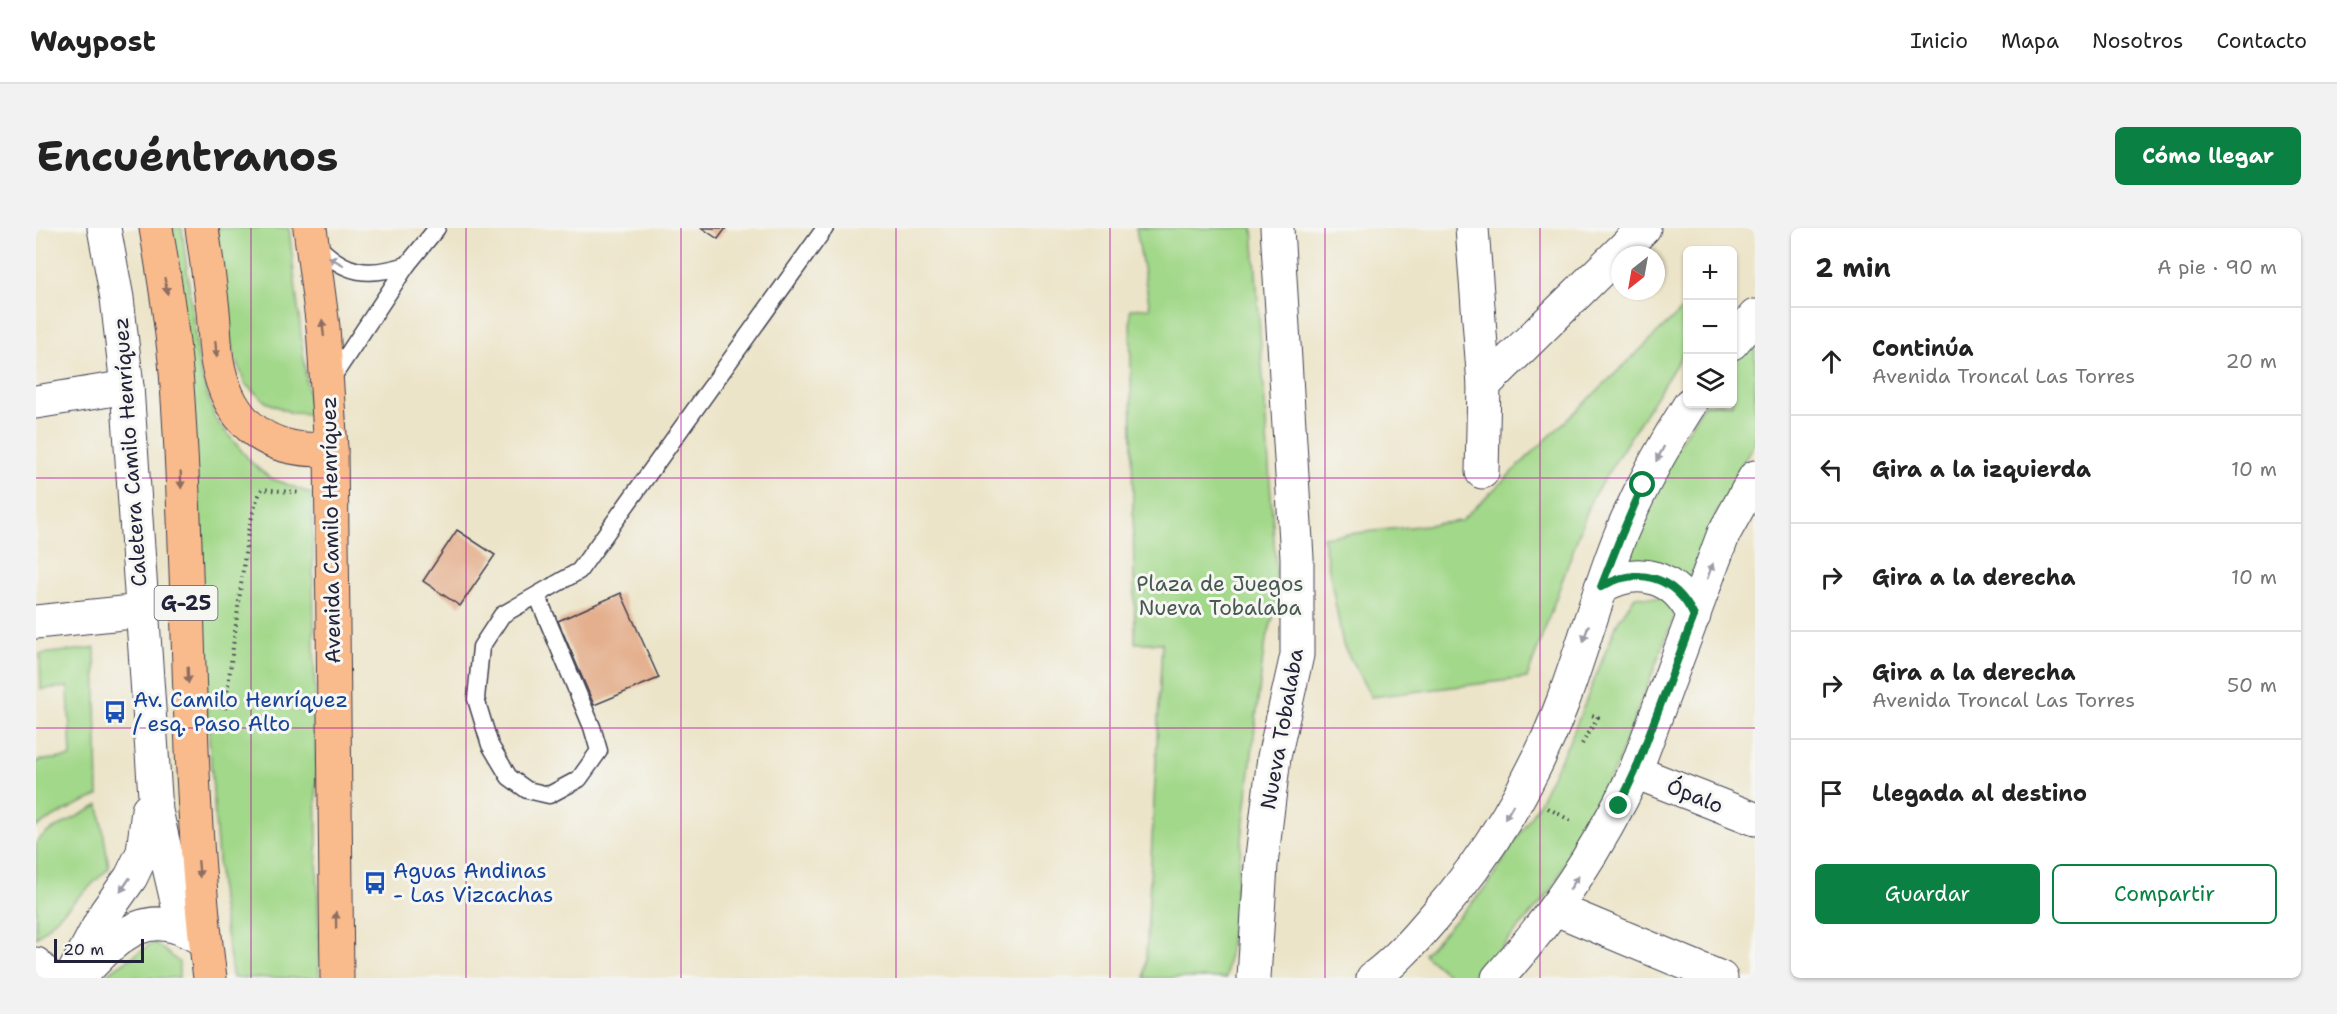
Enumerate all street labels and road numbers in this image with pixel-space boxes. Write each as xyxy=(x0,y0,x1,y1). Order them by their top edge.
street label: Caletera Camilo Henríquez xyxy=(107,316,153,588)
street label: Avenida Camilo Henríquez xyxy=(315,396,347,664)
road number: G-25 xyxy=(154,586,218,620)
street label: Nueva Tobalaba xyxy=(1254,646,1310,812)
street label: Ópalo xyxy=(1663,771,1728,820)

